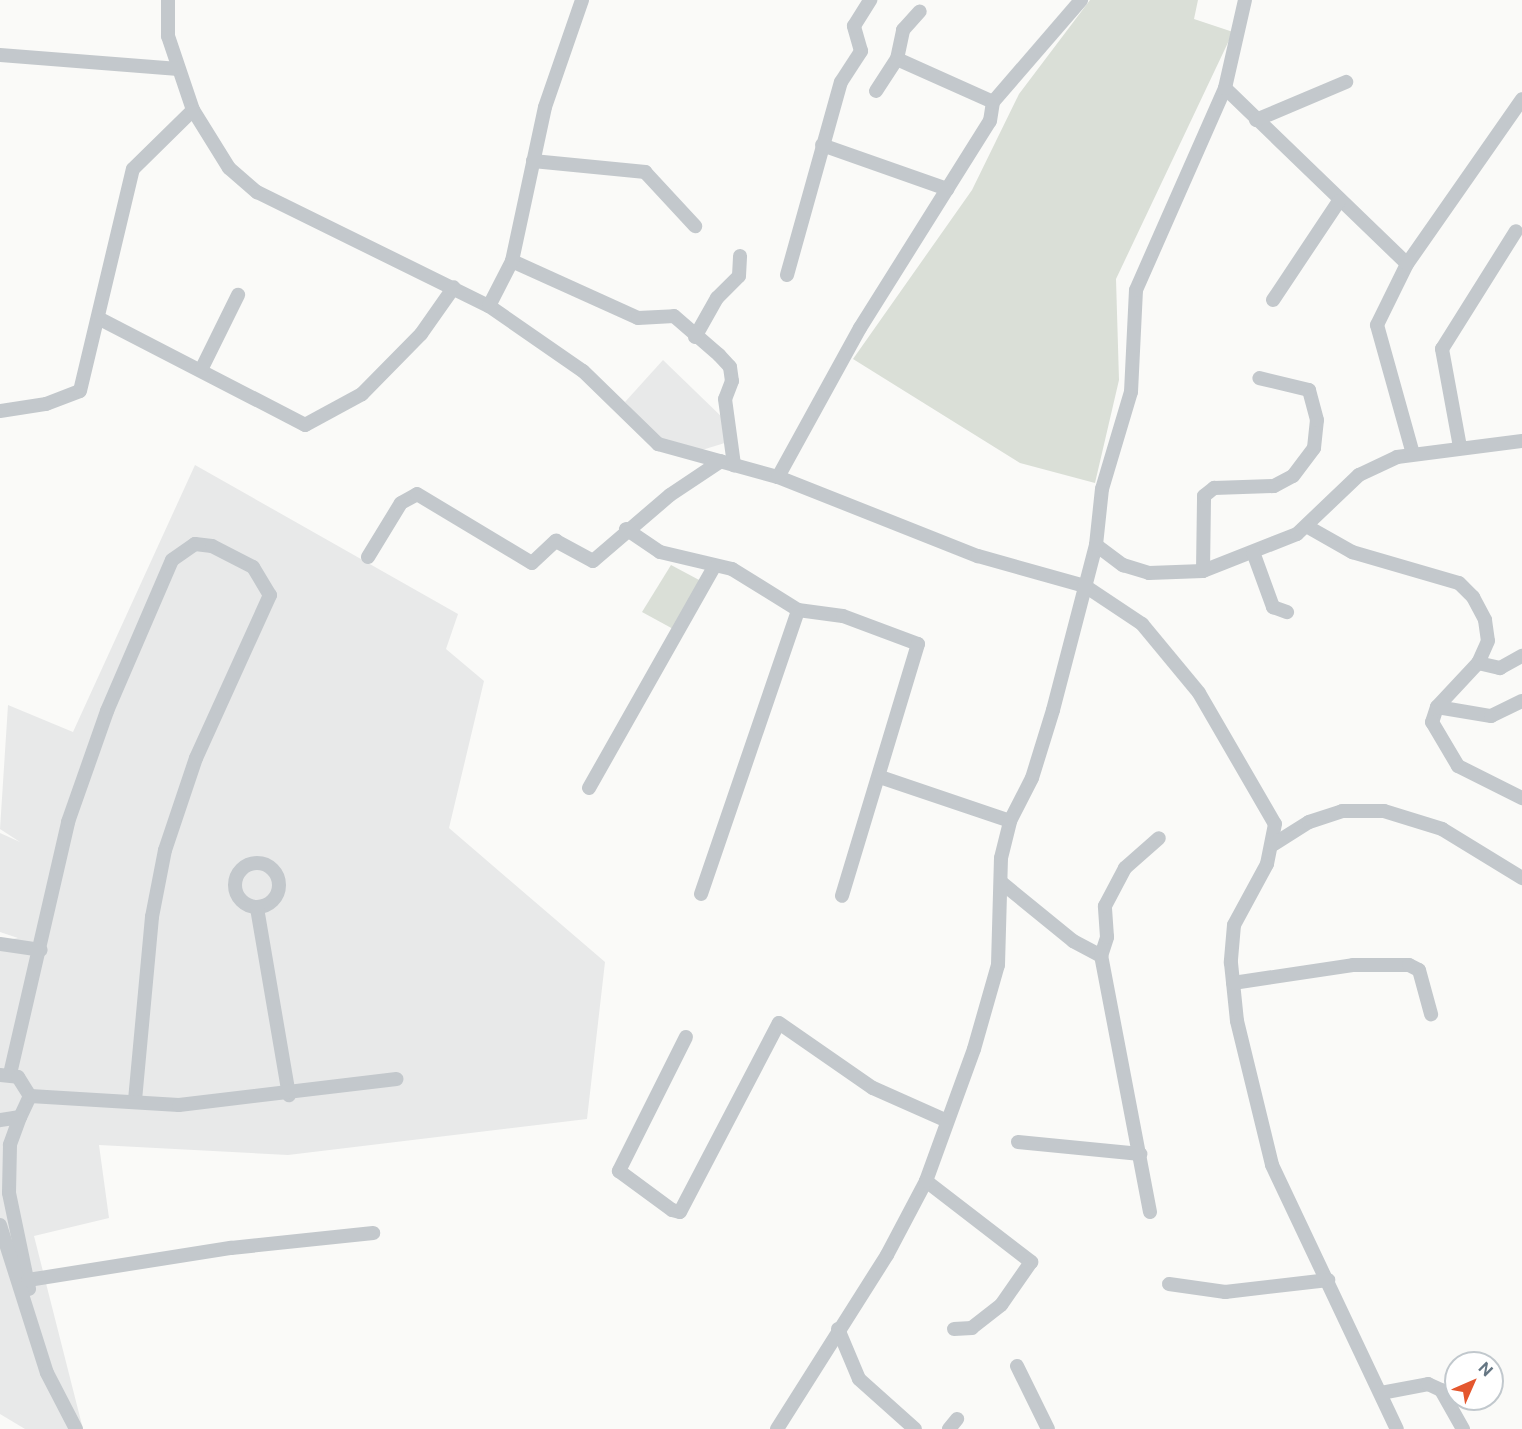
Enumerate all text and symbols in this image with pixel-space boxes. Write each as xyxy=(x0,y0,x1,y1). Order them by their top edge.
north arrow xyxy=(1444,1351,1504,1411)
text: N xyxy=(1475,1358,1497,1380)

